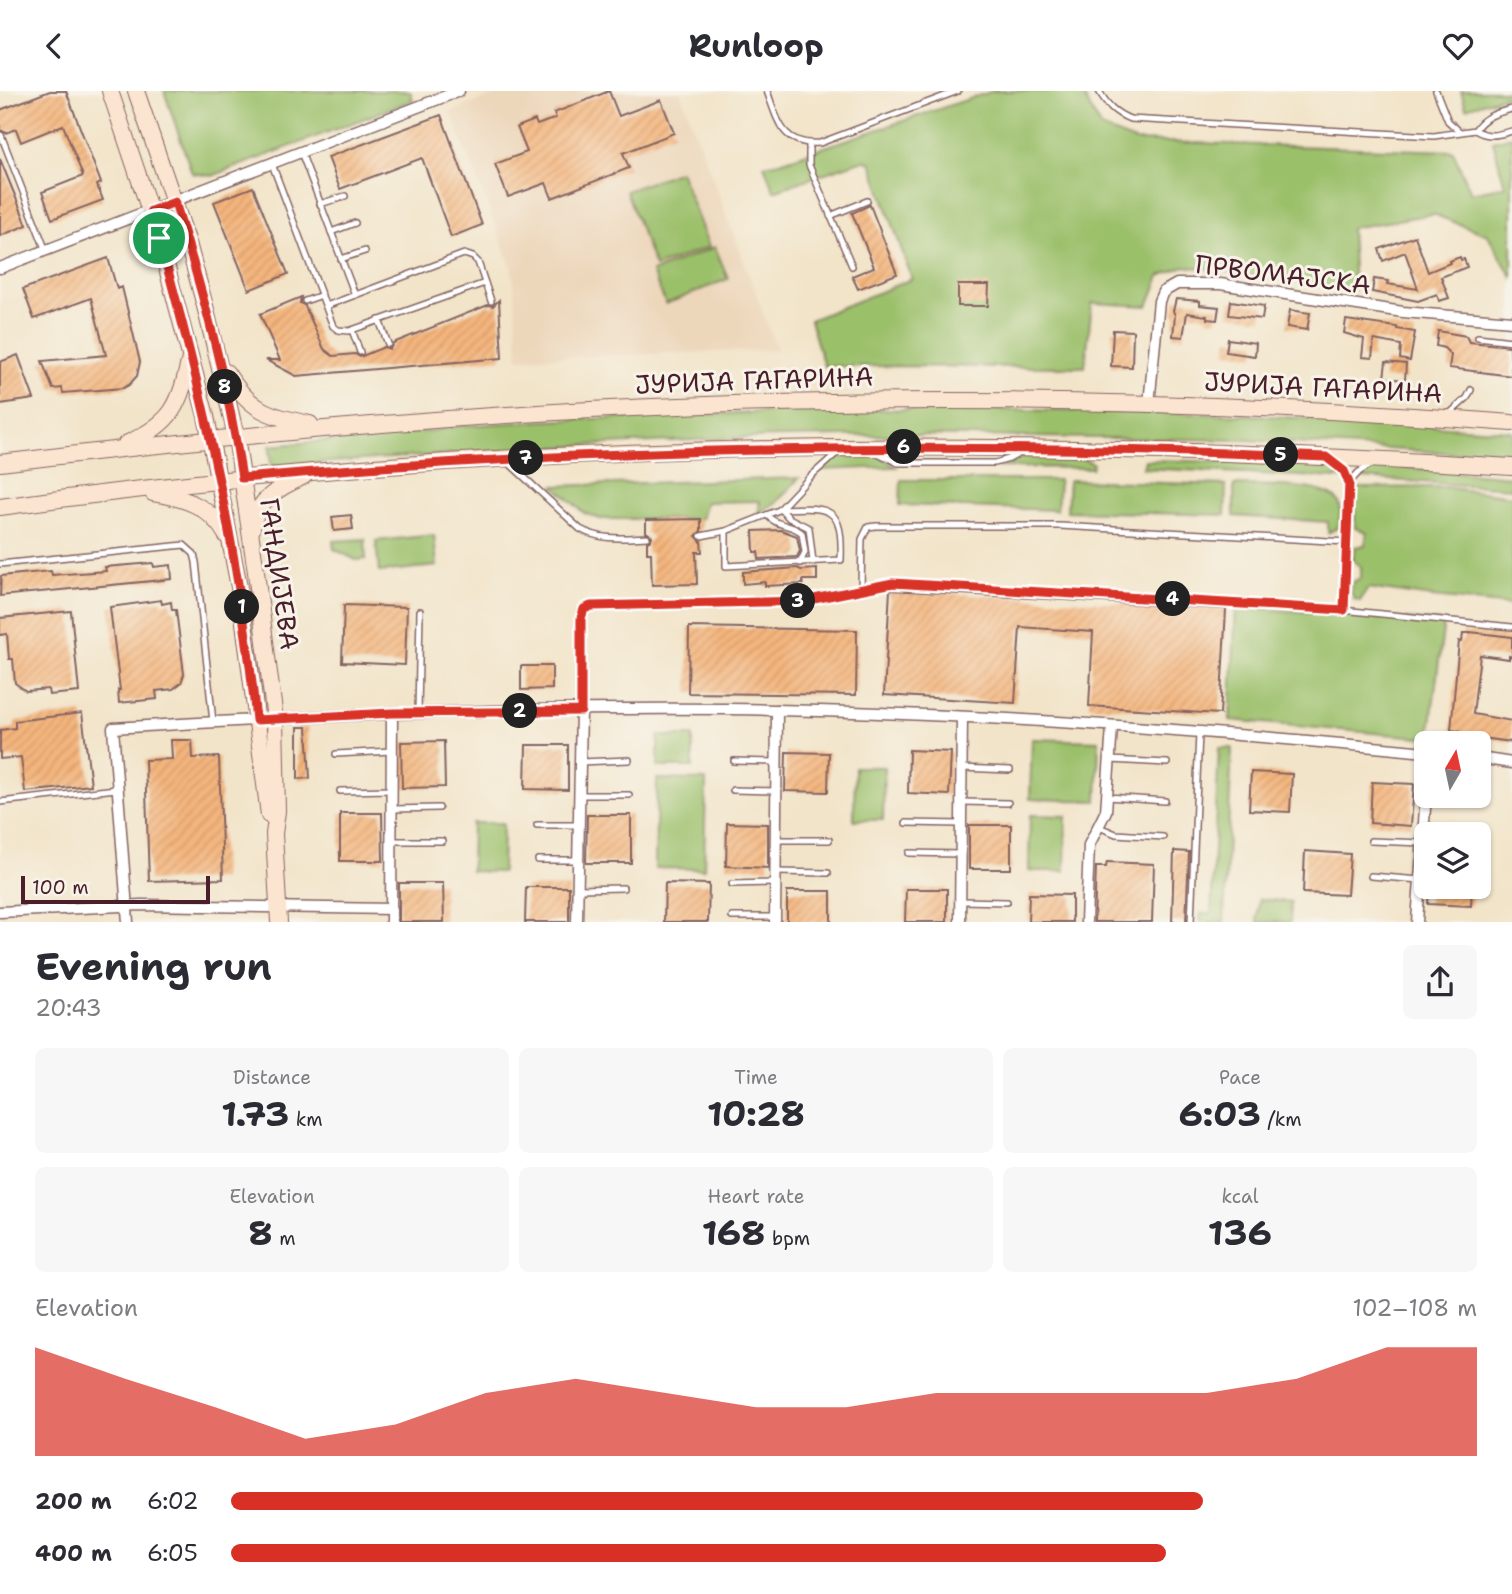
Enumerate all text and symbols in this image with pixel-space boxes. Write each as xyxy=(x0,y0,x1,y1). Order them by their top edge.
text: Runloop xyxy=(688,24,824,67)
icon: back xyxy=(35,27,73,65)
icon: heart xyxy=(1439,27,1477,65)
pin xyxy=(129,208,189,268)
icon: arrive xyxy=(140,219,178,257)
street label: ПРВОМАЈСКА xyxy=(1193,246,1373,302)
street label: ЈУРИЈА ГАГАРИНА xyxy=(634,358,874,402)
street label: ЈУРИЈА ГАГАРИНА xyxy=(1203,363,1443,411)
pin: 8 xyxy=(208,369,243,405)
text: 8 xyxy=(218,374,231,399)
pin: 6 xyxy=(886,429,922,465)
text: 6 xyxy=(897,434,910,459)
pin: 5 xyxy=(1264,437,1298,473)
pin: 7 xyxy=(508,441,544,475)
text: 5 xyxy=(1275,442,1286,467)
text: 7 xyxy=(519,445,532,470)
street label: ГАНДИЈЕВА xyxy=(252,496,308,652)
pin: 4 xyxy=(1156,581,1190,617)
pin: 3 xyxy=(780,583,816,619)
text: 4 xyxy=(1166,586,1179,611)
text: 3 xyxy=(791,588,804,613)
pin: 1 xyxy=(224,589,260,625)
text: 1 xyxy=(237,594,246,619)
pin: 2 xyxy=(503,693,538,729)
text: 2 xyxy=(513,698,526,723)
north arrow xyxy=(1414,731,1491,809)
map controls xyxy=(1414,731,1491,899)
button: layers xyxy=(1414,822,1491,899)
scale bar xyxy=(21,873,210,905)
text: 100 m xyxy=(32,875,89,900)
text: Evening run xyxy=(35,941,272,992)
button: share xyxy=(1403,945,1477,1019)
text: 20:43 xyxy=(35,993,102,1023)
text: Distance xyxy=(233,1065,311,1090)
text: Time xyxy=(734,1065,778,1090)
text: Pace xyxy=(1219,1065,1261,1090)
text: 1.73 xyxy=(221,1090,289,1137)
text: 10:28 xyxy=(707,1090,805,1137)
text: 6:03 xyxy=(1178,1090,1261,1137)
text: km xyxy=(289,1107,323,1132)
text: /km xyxy=(1261,1107,1302,1132)
text: Elevation xyxy=(229,1184,315,1209)
text: Heart rate xyxy=(708,1184,804,1209)
text: kcal xyxy=(1222,1184,1258,1209)
text: 8 xyxy=(248,1209,273,1256)
text: 168 xyxy=(702,1209,766,1256)
text: 136 xyxy=(1208,1209,1272,1256)
text: m xyxy=(273,1226,296,1251)
text: bpm xyxy=(766,1226,810,1251)
text: Elevation xyxy=(35,1293,138,1323)
text: 102–108 m xyxy=(1353,1293,1477,1323)
text: 200 m xyxy=(35,1486,112,1516)
text: 6:02 xyxy=(147,1486,199,1516)
text: 400 m xyxy=(35,1538,112,1568)
text: 6:05 xyxy=(147,1538,198,1568)

